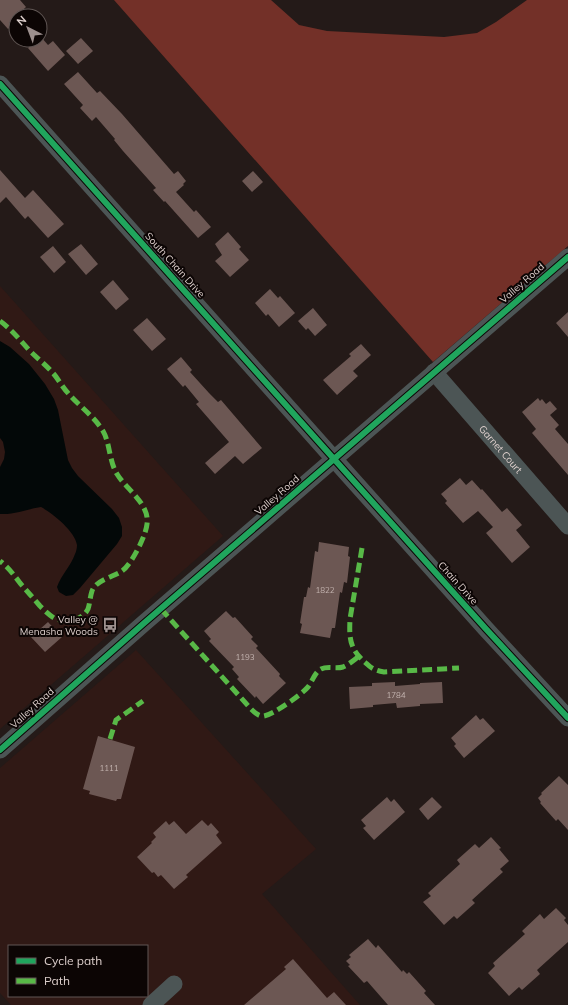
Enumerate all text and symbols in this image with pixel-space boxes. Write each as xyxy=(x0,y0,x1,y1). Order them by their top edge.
north arrow xyxy=(8,8,48,48)
text: N xyxy=(14,13,29,29)
street label: South Chain Drive xyxy=(142,230,208,300)
street label: Valley Road xyxy=(497,260,547,306)
street label: Garnet Court xyxy=(476,422,526,476)
street label: Valley Road xyxy=(252,472,302,518)
street label: Chain Drive xyxy=(435,559,481,607)
house number: 1822 xyxy=(315,585,335,595)
place label: Valley @ Menasha Woods xyxy=(20,613,98,638)
bus stop icon: Valley @ Menasha Woods xyxy=(101,616,119,634)
house number: 1193 xyxy=(235,652,255,662)
street label: Valley Road xyxy=(7,685,57,731)
house number: 1784 xyxy=(386,690,406,700)
house number: 1111 xyxy=(99,763,119,773)
legend xyxy=(8,945,148,997)
text: Cycle path xyxy=(44,953,102,968)
text: Path xyxy=(44,973,70,988)

